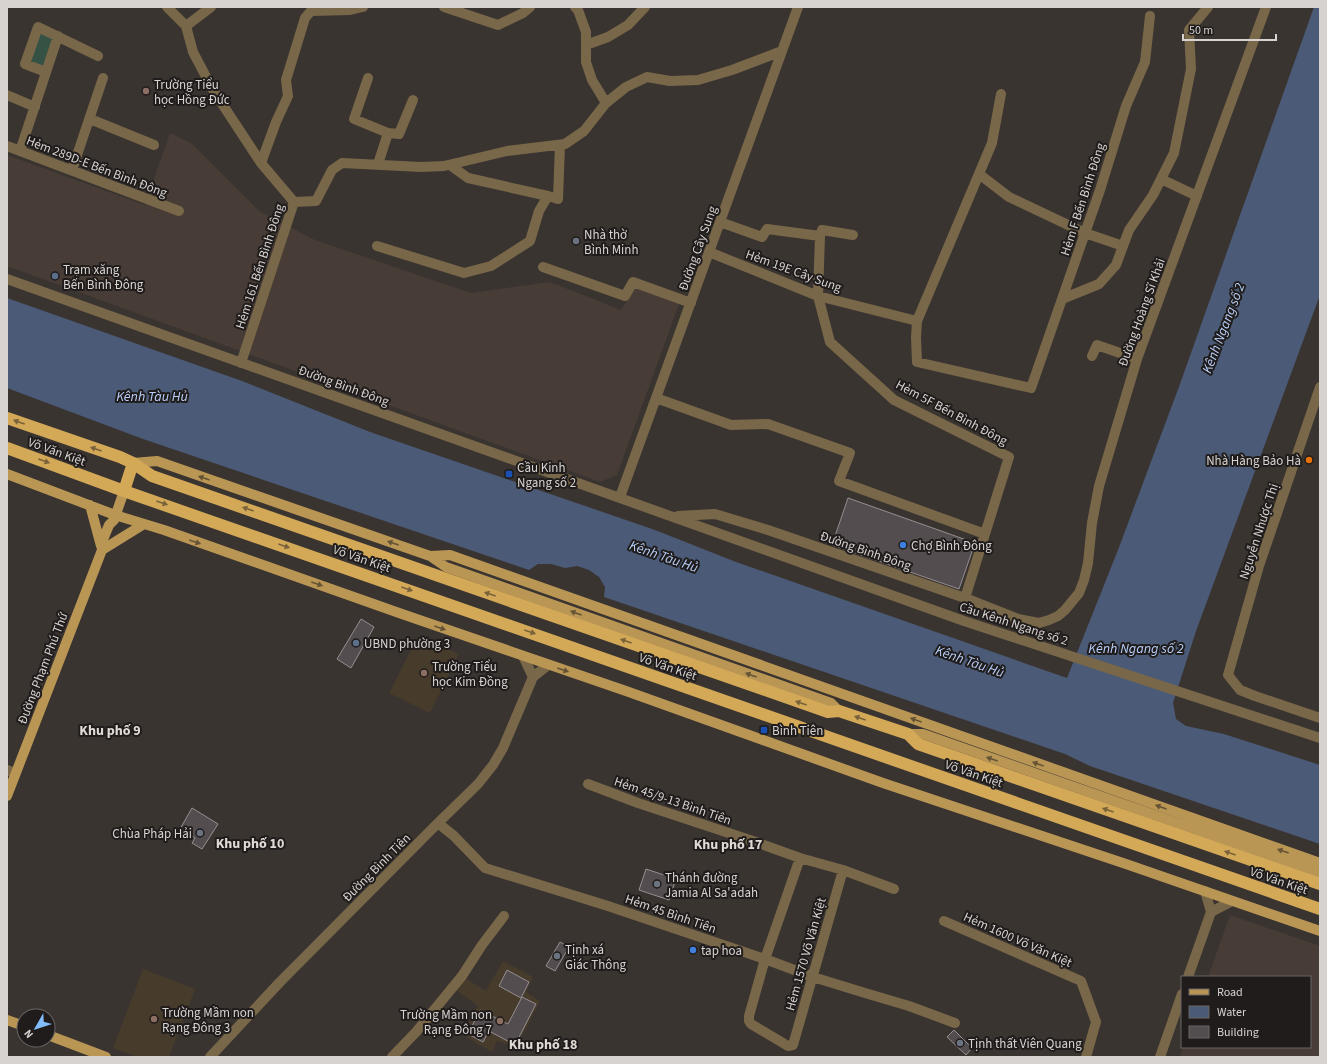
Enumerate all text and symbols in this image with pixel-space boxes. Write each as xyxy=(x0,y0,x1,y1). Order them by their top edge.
scale bar xyxy=(1183,16,1276,42)
text: 50 m xyxy=(1189,22,1213,39)
place label: Trường Tiểu học Hồng Đức xyxy=(154,76,230,109)
marker: Trường Tiểu học Hồng Đức xyxy=(141,86,151,96)
street label: Hẻm 289D-E Bến Bình Đông xyxy=(24,132,170,202)
street label: Hẻm F Bến Bình Đông xyxy=(1056,140,1110,258)
street label: Hẻm 161 Bến Bình Đông xyxy=(231,201,289,331)
street label: Đường Cây Sung xyxy=(674,203,722,293)
place label: Nhà thờ Bình Minh xyxy=(584,226,638,259)
marker: Nhà thờ Bình Minh xyxy=(571,236,581,246)
street label: Hẻm 19E Cây Sung xyxy=(743,245,845,297)
street label: Đường Hoàng Sĩ Khải xyxy=(1114,256,1170,369)
place label: Trạm xăng Bến Bình Đông xyxy=(63,261,144,294)
marker: Trạm xăng Bến Bình Đông xyxy=(50,271,60,281)
water label: Kênh Ngang số 2 xyxy=(1198,280,1250,376)
street label: Đường Bình Đông xyxy=(296,361,392,411)
street label: Hẻm 5F Bến Bình Đông xyxy=(892,376,1011,450)
water label: Kênh Tàu Hủ xyxy=(116,387,188,407)
one-way arrow xyxy=(13,419,25,425)
street label: Võ Văn Kiệt xyxy=(25,433,89,471)
one-way arrow xyxy=(90,446,102,452)
place label: Nhà Hàng Bảo Hà xyxy=(1206,452,1301,470)
marker: Nhà Hàng Bảo Hà xyxy=(1304,455,1314,465)
one-way arrow xyxy=(38,458,50,464)
place label: Cầu Kinh Ngang số 2 xyxy=(517,459,576,492)
marker: Cầu Kinh Ngang số 2 xyxy=(504,469,514,479)
one-way arrow xyxy=(198,475,210,481)
street label: Nguyễn Nhược Thị xyxy=(1235,481,1283,581)
one-way arrow xyxy=(156,500,168,506)
one-way arrow xyxy=(242,506,254,512)
street label: Đường Bình Đông xyxy=(818,527,914,575)
water label: Kênh Tàu Hủ xyxy=(627,536,701,578)
place label: Chợ Bình Đông xyxy=(911,537,992,555)
one-way arrow xyxy=(189,539,201,545)
one-way arrow xyxy=(387,540,399,546)
marker: Chợ Bình Đông xyxy=(898,540,908,550)
street label: Võ Văn Kiệt xyxy=(330,541,394,577)
one-way arrow xyxy=(279,543,291,549)
one-way arrow xyxy=(312,582,324,588)
one-way arrow xyxy=(401,586,413,592)
one-way arrow xyxy=(483,591,495,597)
street label: Cầu Kênh Ngang số 2 xyxy=(957,598,1070,650)
street label: Đường Phạm Phú Thứ xyxy=(13,609,73,727)
one-way arrow xyxy=(570,610,582,616)
one-way arrow xyxy=(434,625,446,631)
one-way arrow xyxy=(524,629,536,635)
place label: UBND phường 3 xyxy=(364,635,450,653)
marker: UBND phường 3 xyxy=(351,638,361,648)
one-way arrow xyxy=(619,638,631,644)
water label: Kênh Ngang số 2 xyxy=(1088,639,1184,659)
water label: Kênh Tàu Hủ xyxy=(933,641,1007,683)
street label: Võ Văn Kiệt xyxy=(636,649,700,685)
place label: Trường Tiểu học Kim Đồng xyxy=(432,658,508,691)
one-way arrow xyxy=(557,667,569,673)
marker: Trường Tiểu học Kim Đồng xyxy=(419,668,429,678)
one-way arrow xyxy=(745,672,757,678)
one-way arrow xyxy=(795,699,807,705)
one-way arrow xyxy=(854,715,866,721)
one-way arrow xyxy=(909,717,921,723)
district label: Khu phố 9 xyxy=(79,721,141,741)
place label: Bình Tiên xyxy=(772,722,823,740)
marker: Bình Tiên xyxy=(759,725,769,735)
one-way arrow xyxy=(986,755,998,761)
street label: Võ Văn Kiệt xyxy=(942,756,1006,792)
one-way arrow xyxy=(1032,760,1044,766)
street label: Hẻm 45/9-13 Bình Tiên xyxy=(612,772,734,830)
one-way arrow xyxy=(1154,804,1166,810)
one-way arrow xyxy=(1101,806,1113,812)
place label: Chùa Pháp Hải xyxy=(112,825,192,843)
marker: Chùa Pháp Hải xyxy=(195,828,205,838)
street label: Đường Bình Tiên xyxy=(339,830,415,906)
district label: Khu phố 10 xyxy=(216,834,284,854)
district label: Khu phố 17 xyxy=(694,835,762,855)
one-way arrow xyxy=(1277,847,1289,853)
one-way arrow xyxy=(1224,849,1236,855)
street label: Võ Văn Kiệt xyxy=(1247,863,1311,899)
place label: Thánh đường Jamia Al Sa'adah xyxy=(665,869,758,902)
marker: Thánh đường Jamia Al Sa'adah xyxy=(652,879,662,889)
street label: Hẻm 45 Bình Tiên xyxy=(623,890,719,938)
street label: Hẻm 1570 Võ Văn Kiệt xyxy=(781,895,831,1013)
street label: Hẻm 1600 Võ Văn Kiệt xyxy=(960,908,1075,972)
place label: Tịnh xá Giác Thông xyxy=(565,941,626,974)
place label: tap hoa xyxy=(701,942,742,960)
marker: tap hoa xyxy=(688,945,698,955)
marker: Tịnh xá Giác Thông xyxy=(552,951,562,961)
legend xyxy=(1181,976,1311,1048)
text: Road xyxy=(1217,984,1243,1001)
place label: Trường Mầm non Rạng Đông 3 xyxy=(162,1004,254,1037)
text: Water xyxy=(1217,1004,1247,1021)
place label: Trường Mầm non Rạng Đông 7 xyxy=(400,1006,492,1039)
north arrow xyxy=(16,1008,56,1048)
marker: Trường Mầm non Rạng Đông 3 xyxy=(149,1014,159,1024)
marker: Trường Mầm non Rạng Đông 7 xyxy=(495,1016,505,1026)
text: Building xyxy=(1217,1024,1259,1041)
text: N xyxy=(20,1026,37,1042)
district label: Khu phố 18 xyxy=(509,1035,577,1055)
place label: Tịnh thất Viên Quang xyxy=(968,1035,1082,1053)
marker: Tịnh thất Viên Quang xyxy=(955,1038,965,1048)

